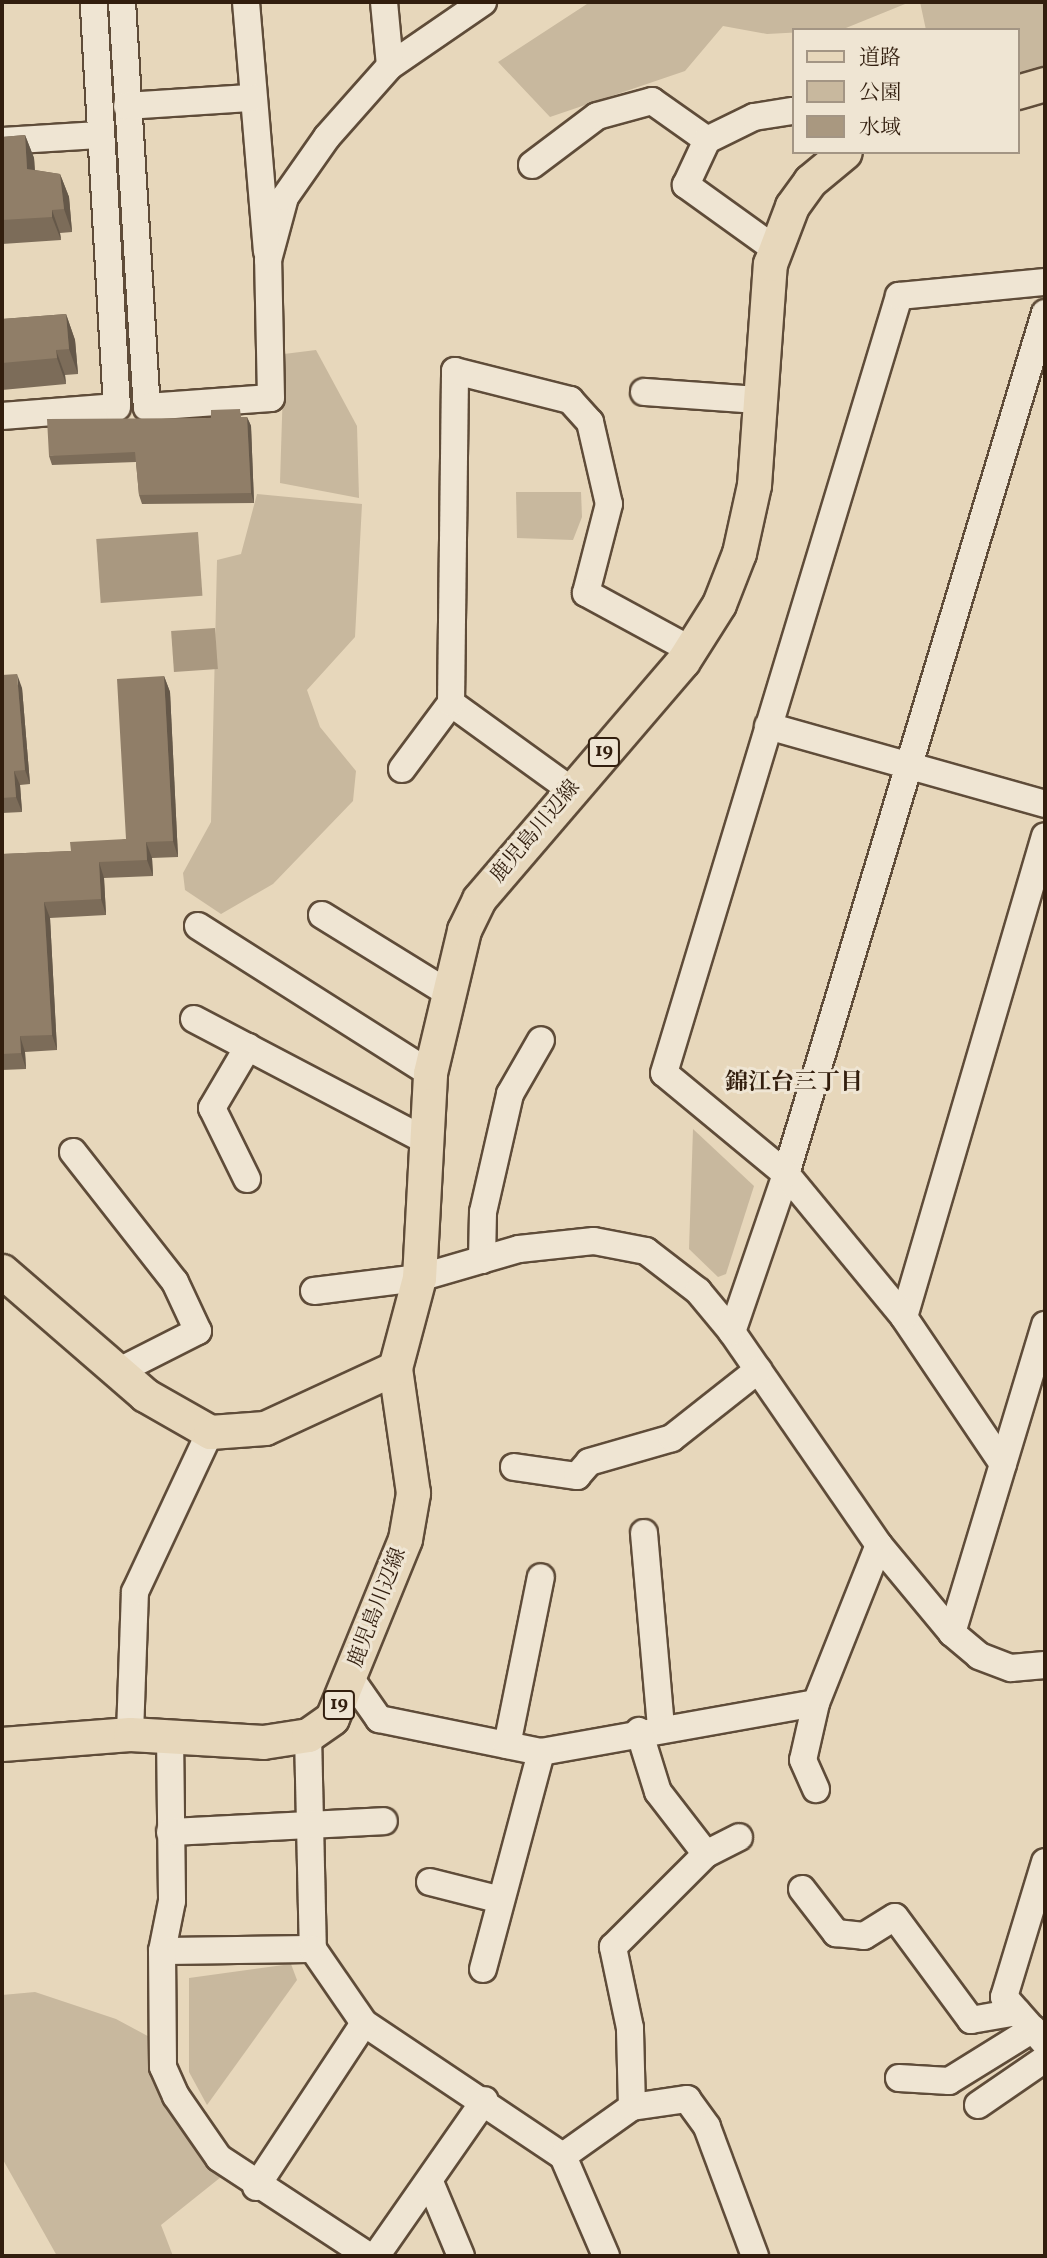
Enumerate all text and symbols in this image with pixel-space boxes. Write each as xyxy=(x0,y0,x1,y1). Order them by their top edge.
legend xyxy=(792,28,1019,154)
text: 道路 xyxy=(859,44,901,73)
text: 公園 xyxy=(859,79,901,108)
text: 水域 xyxy=(859,114,901,143)
road number: 19 xyxy=(586,736,622,768)
street label: 鹿児島川辺線 xyxy=(486,776,586,888)
district label: 錦江台三丁目 xyxy=(725,1069,863,1097)
street label: 鹿児島川辺線 xyxy=(344,1545,412,1671)
road number: 19 xyxy=(322,1690,356,1721)

